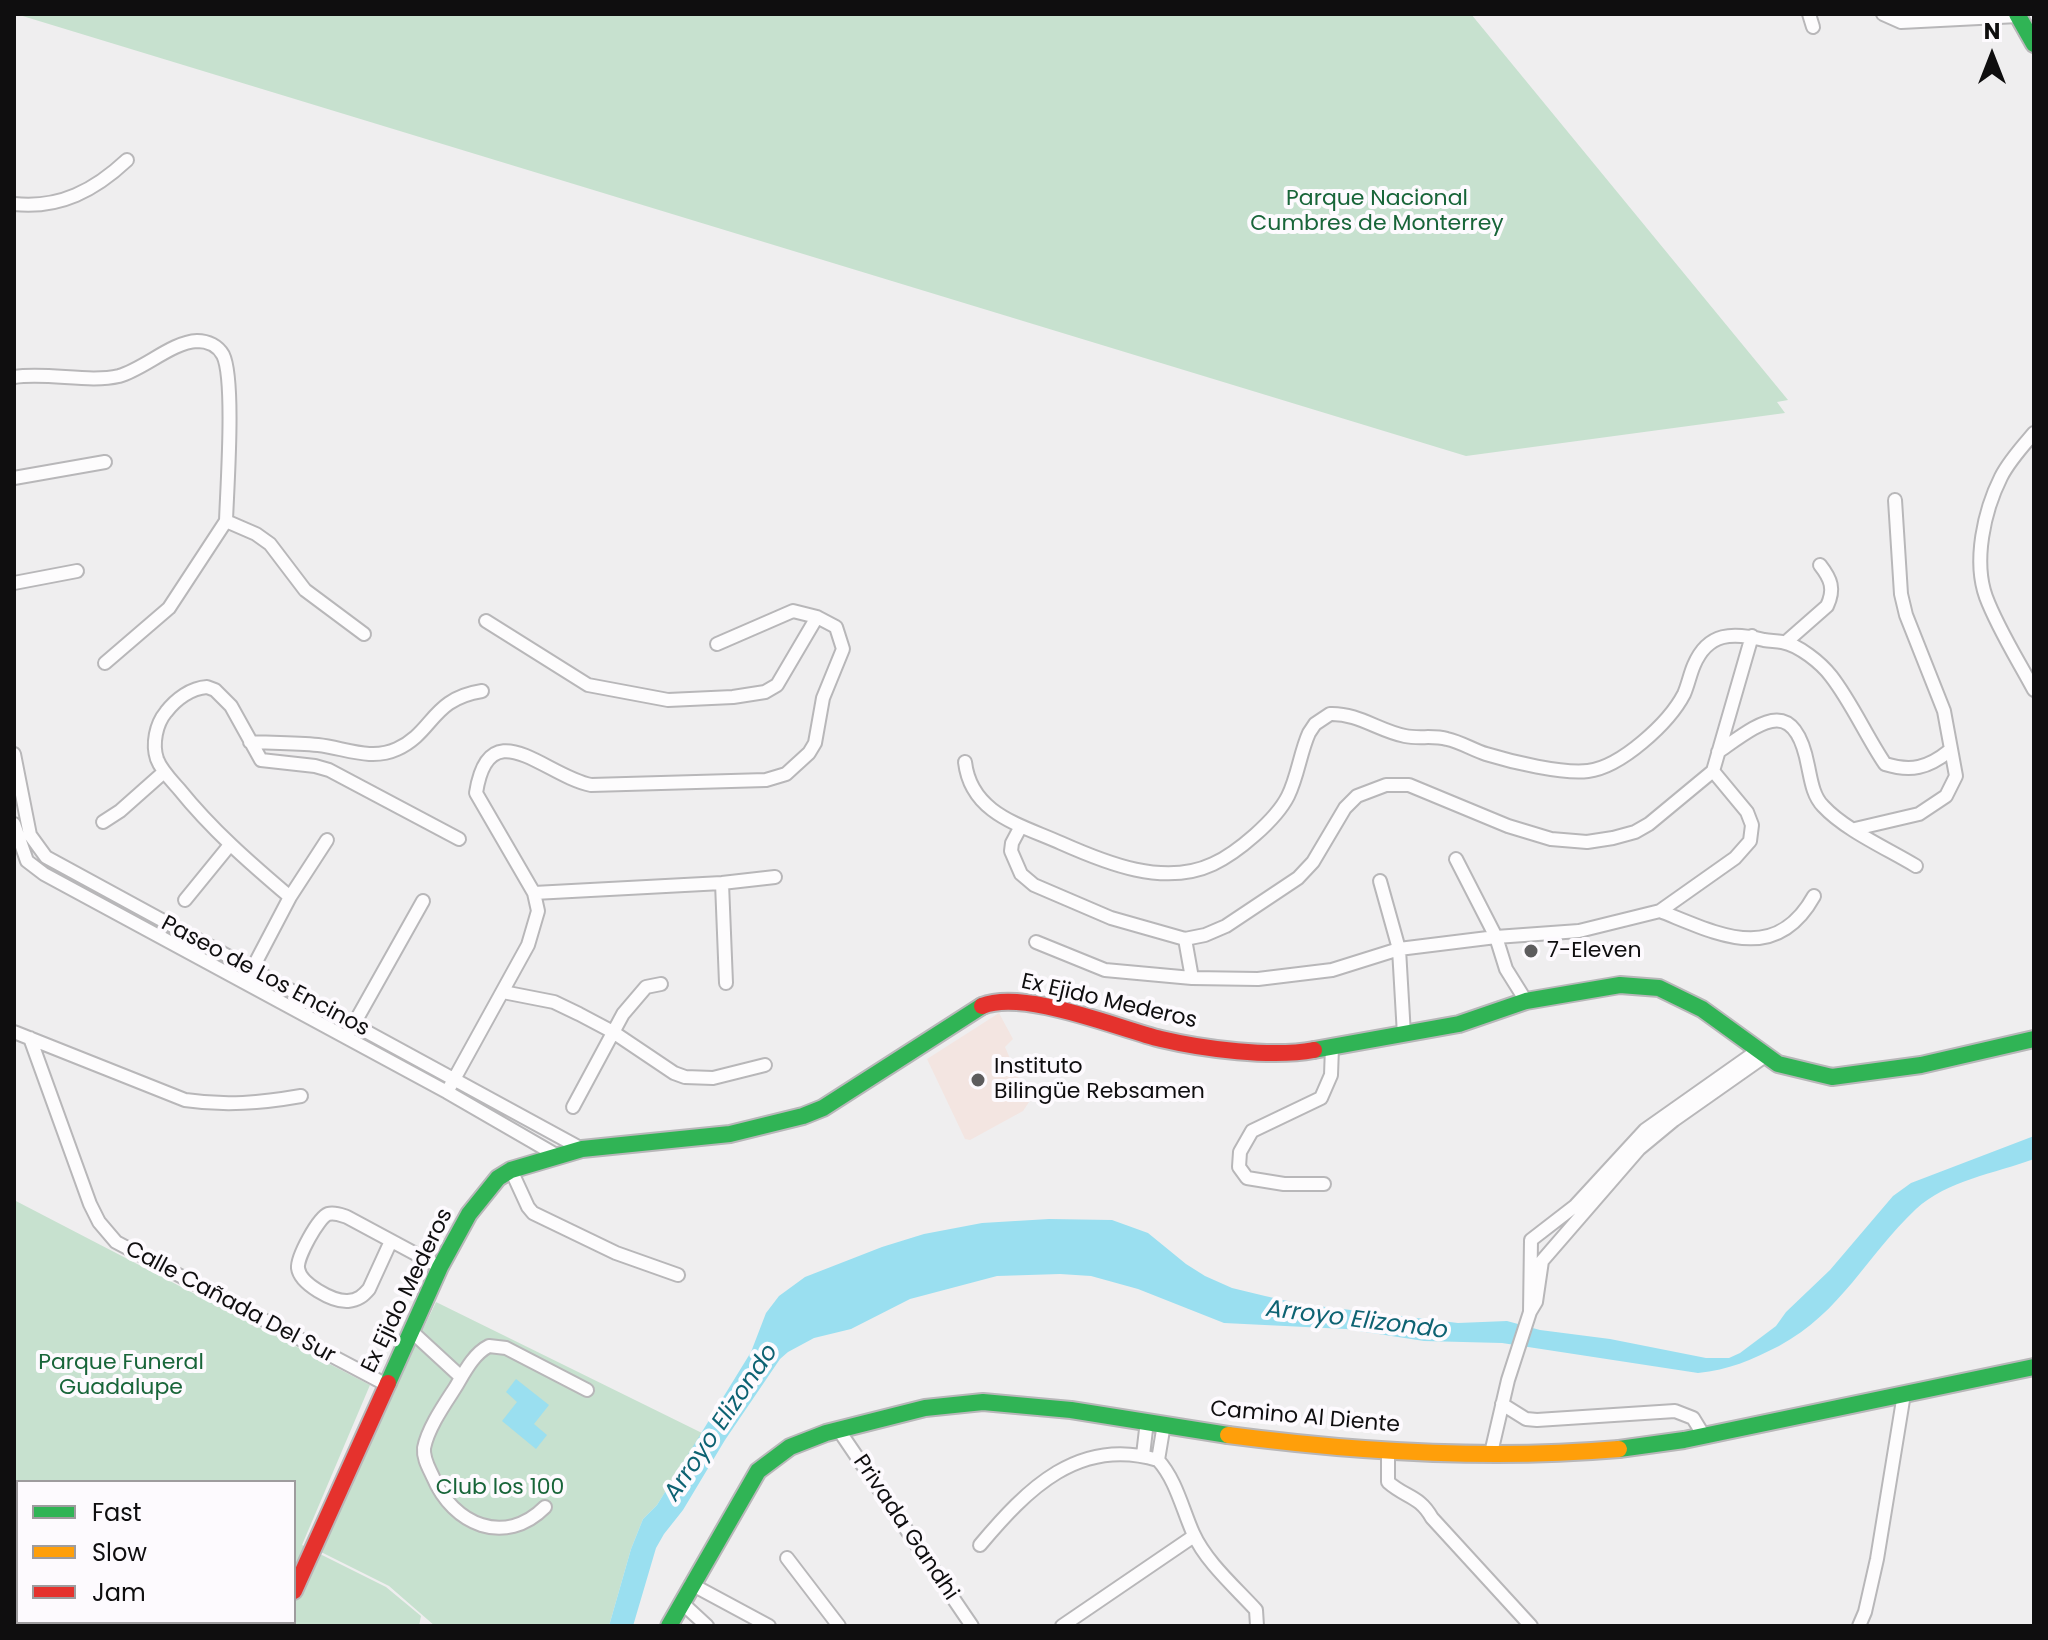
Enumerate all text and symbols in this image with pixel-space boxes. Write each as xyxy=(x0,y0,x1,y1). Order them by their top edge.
north arrow xyxy=(1952,16,2032,96)
text: N xyxy=(1984,16,2000,47)
park label: Parque Nacional Cumbres de Monterrey xyxy=(1250,186,1504,238)
street label: Paseo de Los Encinos xyxy=(156,911,374,1043)
place label: 7-Eleven xyxy=(1547,938,1642,964)
marker: 7-Eleven xyxy=(1522,942,1540,960)
street label: Ex Ejido Mederos xyxy=(1019,969,1199,1035)
place label: Instituto Bilingüe Rebsamen xyxy=(994,1054,1205,1106)
marker: Instituto Bilingüe Rebsamen xyxy=(969,1071,987,1089)
street label: Ex Ejido Mederos xyxy=(357,1205,459,1377)
street label: Calle Cañada Del Sur xyxy=(120,1236,340,1370)
water label: Arroyo Elizondo xyxy=(1265,1296,1449,1346)
water label: Arroyo Elizondo xyxy=(659,1339,785,1507)
park label: Parque Funeral Guadalupe xyxy=(38,1350,204,1402)
street label: Camino Al Diente xyxy=(1209,1397,1401,1439)
street label: Privada Gandhi xyxy=(847,1450,963,1606)
park label: Club los 100 xyxy=(436,1475,564,1501)
legend xyxy=(16,1480,296,1624)
text: Fast xyxy=(92,1496,142,1529)
text: Slow xyxy=(92,1536,147,1569)
text: Jam xyxy=(92,1576,146,1609)

